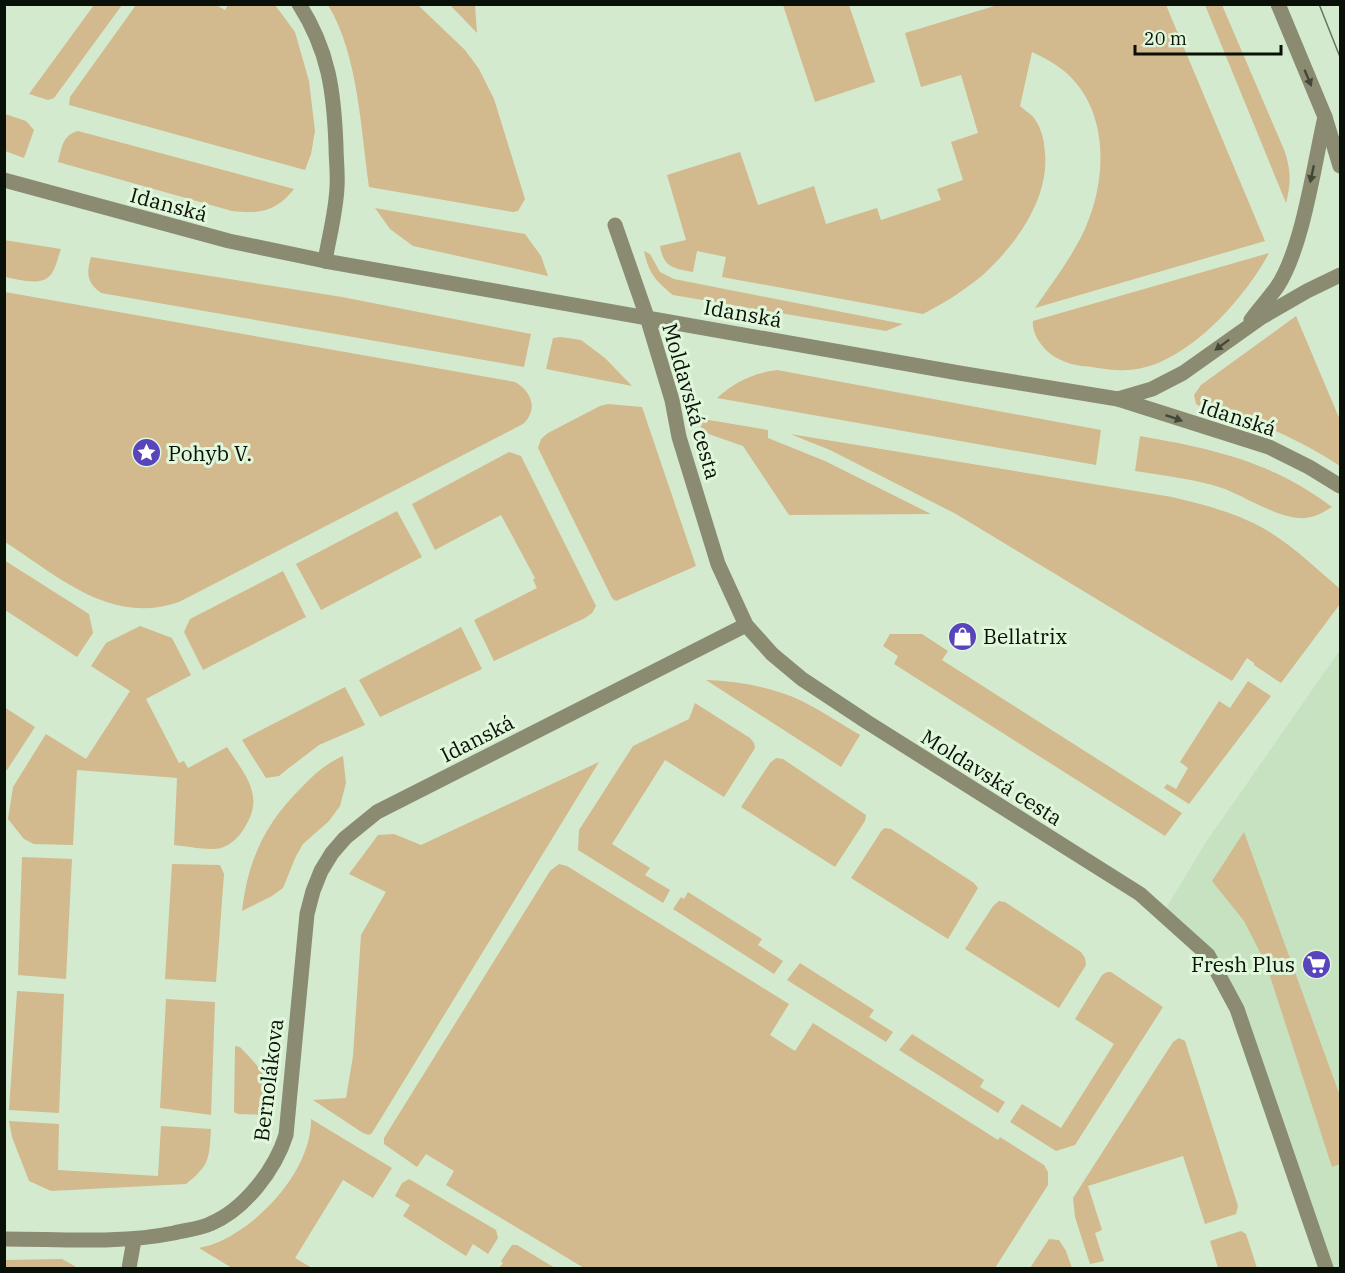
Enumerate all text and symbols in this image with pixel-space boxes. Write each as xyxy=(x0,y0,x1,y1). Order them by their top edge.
scale bar xyxy=(1135,18,1280,56)
text: 20 m xyxy=(1144,27,1187,50)
one-way arrow xyxy=(1304,69,1313,87)
one-way arrow xyxy=(1307,165,1316,184)
street label: Idanská xyxy=(127,180,211,228)
street label: Idanská xyxy=(702,292,784,334)
street label: Moldavská cesta xyxy=(656,320,728,482)
one-way arrow xyxy=(1215,339,1231,351)
street label: Idanská xyxy=(1196,391,1280,443)
one-way arrow xyxy=(1165,413,1183,423)
place icon: Pohyb V. xyxy=(131,437,163,469)
place label: Pohyb V. xyxy=(168,439,252,467)
shop icon: Bellatrix xyxy=(946,620,978,652)
place label: Bellatrix xyxy=(983,622,1068,650)
street label: Idanská xyxy=(435,708,519,768)
street label: Moldavská cesta xyxy=(916,722,1068,832)
supermarket icon: Fresh Plus xyxy=(1300,948,1332,980)
place label: Fresh Plus xyxy=(1191,950,1295,978)
street label: Bernolákova xyxy=(247,1017,289,1143)

